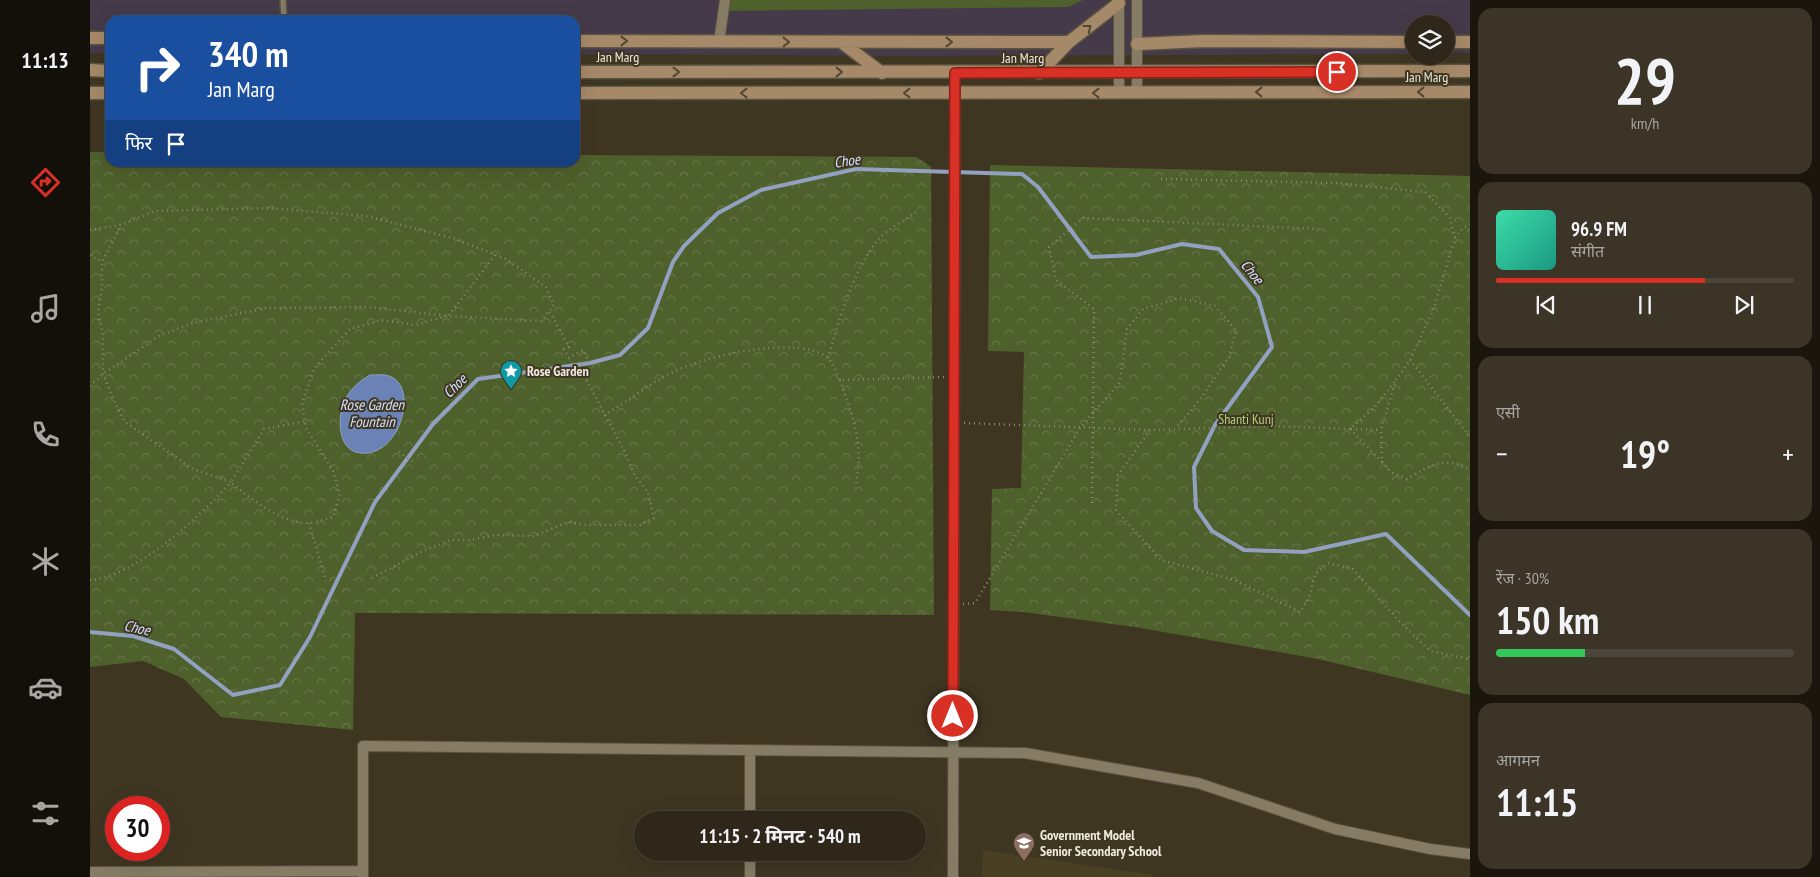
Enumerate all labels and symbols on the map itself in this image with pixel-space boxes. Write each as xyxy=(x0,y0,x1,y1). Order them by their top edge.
one-way arrow xyxy=(1082,25,1091,33)
one-way arrow xyxy=(620,36,628,46)
one-way arrow xyxy=(782,37,790,47)
one-way arrow xyxy=(945,37,953,47)
street label: Jan Marg xyxy=(596,48,639,66)
street label: Jan Marg xyxy=(1001,49,1044,67)
pin xyxy=(1316,51,1358,93)
one-way arrow xyxy=(672,67,680,77)
one-way arrow xyxy=(835,67,843,77)
street label: Jan Marg xyxy=(1405,68,1448,86)
one-way arrow xyxy=(1092,87,1100,98)
one-way arrow xyxy=(1255,87,1262,97)
one-way arrow xyxy=(1417,87,1425,97)
one-way arrow xyxy=(740,88,748,98)
one-way arrow xyxy=(902,88,910,98)
water label: Choe xyxy=(833,149,862,172)
water label: Choe xyxy=(1237,256,1269,288)
place icon: Rose Garden xyxy=(499,359,523,390)
place label: Rose Garden xyxy=(527,362,589,380)
water label: Choe xyxy=(439,369,471,402)
water label: Rose Garden Fountain xyxy=(340,395,406,431)
park label: Shanti Kunj xyxy=(1218,410,1274,428)
water label: Choe xyxy=(122,615,153,640)
position arrow xyxy=(926,689,978,741)
speed limit sign: 30 xyxy=(105,796,170,861)
place label: Government Model Senior Secondary School xyxy=(1040,826,1162,860)
school or university icon: Government Model Senior Secondary School xyxy=(1012,831,1036,862)

